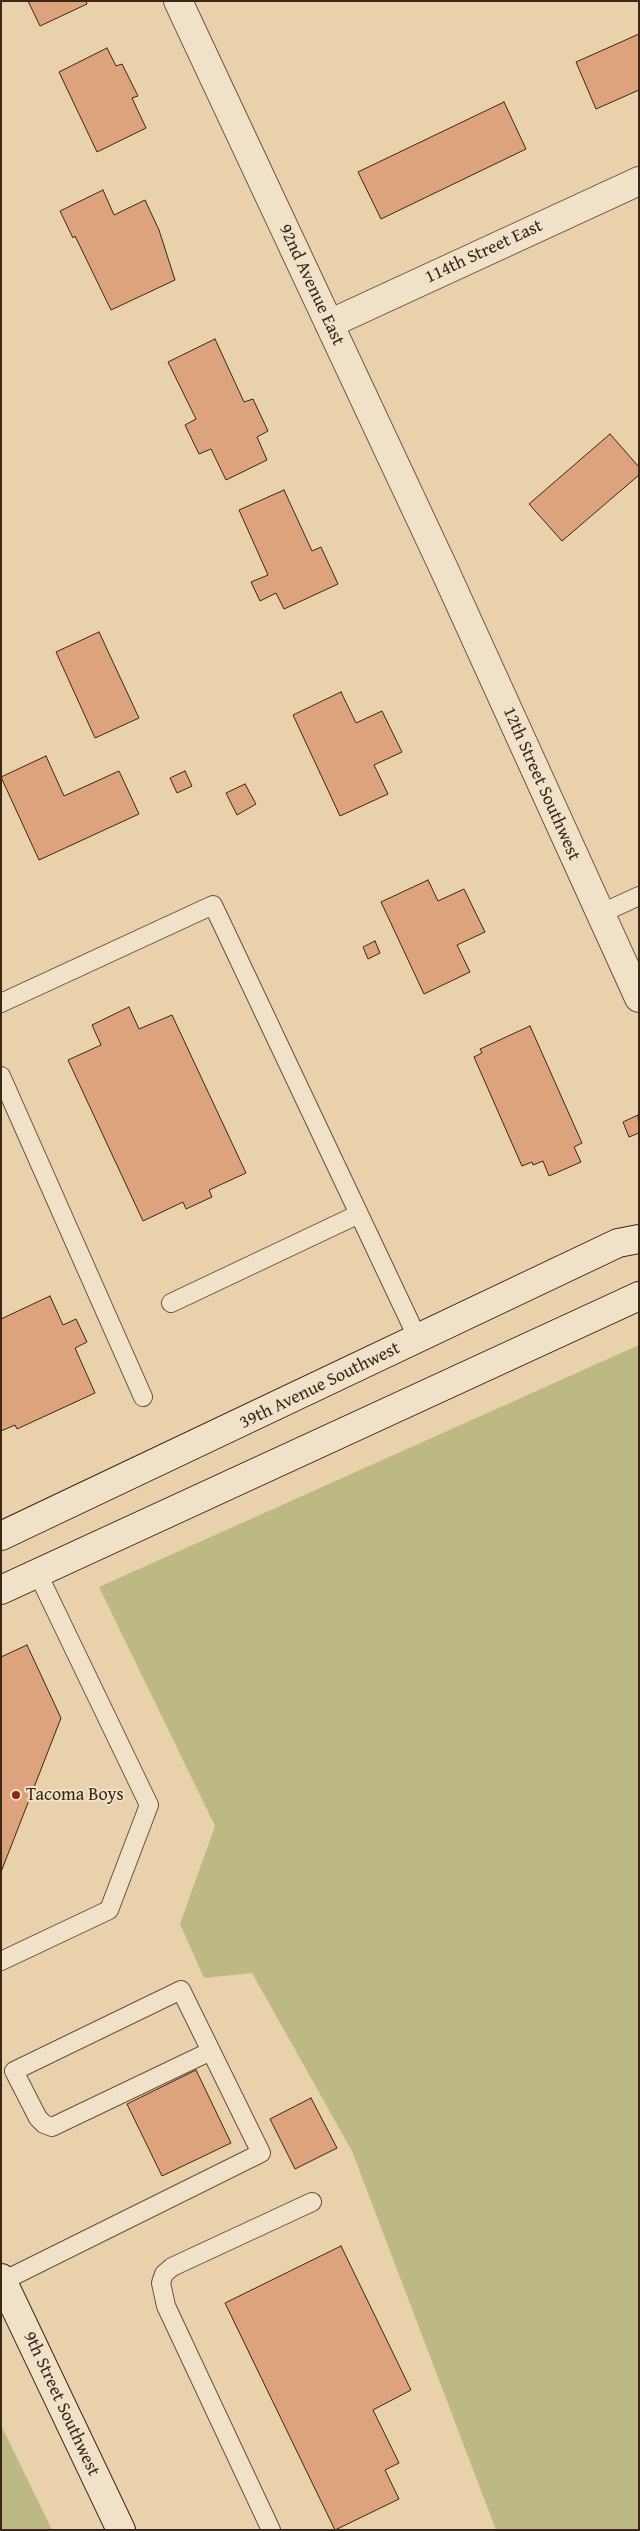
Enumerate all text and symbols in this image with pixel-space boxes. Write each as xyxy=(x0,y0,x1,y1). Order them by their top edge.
street label: 114th Street East xyxy=(422,215,546,289)
street label: 92nd Avenue East xyxy=(273,221,349,349)
street label: 12th Street Southwest xyxy=(497,704,585,864)
street label: 39th Avenue Southwest xyxy=(236,1338,404,1434)
place label: Tacoma Boys xyxy=(26,1784,124,1806)
marker: Tacoma Boys xyxy=(10,1789,22,1801)
street label: 9th Street Southwest xyxy=(18,2328,104,2480)

